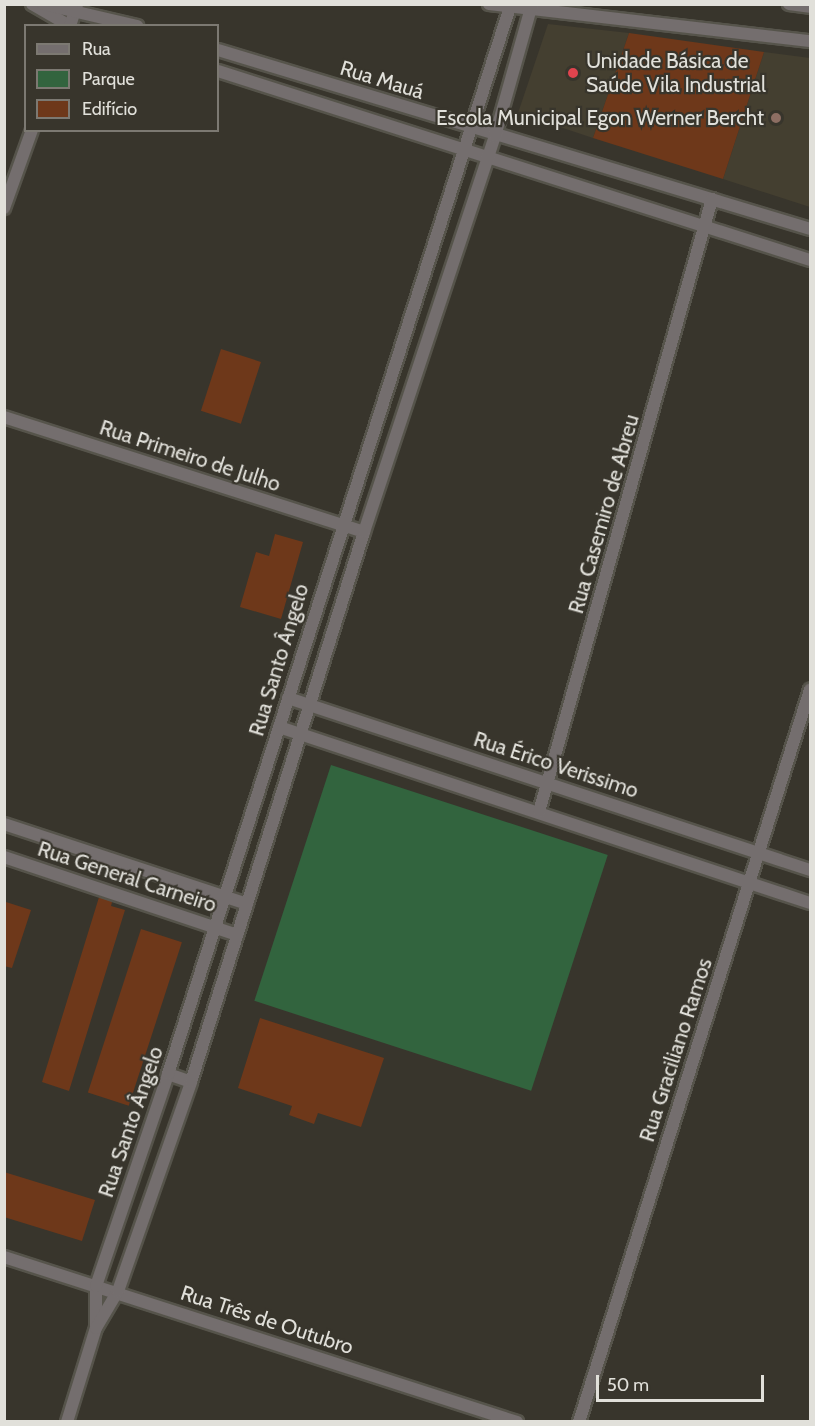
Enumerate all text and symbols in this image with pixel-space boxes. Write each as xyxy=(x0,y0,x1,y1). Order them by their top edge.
legend xyxy=(24,24,219,132)
text: Rua xyxy=(82,38,111,60)
place label: Unidade Básica de Saúde Vila Industrial xyxy=(586,48,766,98)
street label: Rua Mauá xyxy=(337,55,427,105)
marker: Unidade Básica de Saúde Vila Industrial xyxy=(564,64,582,82)
text: Parque xyxy=(82,68,135,90)
text: Edifício xyxy=(82,98,137,120)
place label: Escola Municipal Egon Werner Bercht xyxy=(436,105,764,131)
marker: Escola Municipal Egon Werner Bercht xyxy=(769,111,783,125)
street label: Rua Casemiro de Abreu xyxy=(563,412,645,616)
street label: Rua Primeiro de Julho xyxy=(96,415,284,497)
street label: Rua Santo Ângelo xyxy=(244,581,314,739)
street label: Rua Érico Verissimo xyxy=(471,727,641,803)
street label: Rua General Carneiro xyxy=(35,836,219,918)
street label: Rua Graciliano Ramos xyxy=(634,955,718,1145)
street label: Rua Santo Ângelo xyxy=(93,1043,169,1201)
street label: Rua Três de Outubro xyxy=(178,1280,356,1360)
scale bar xyxy=(599,1363,767,1401)
text: 50 m xyxy=(607,1374,649,1396)

